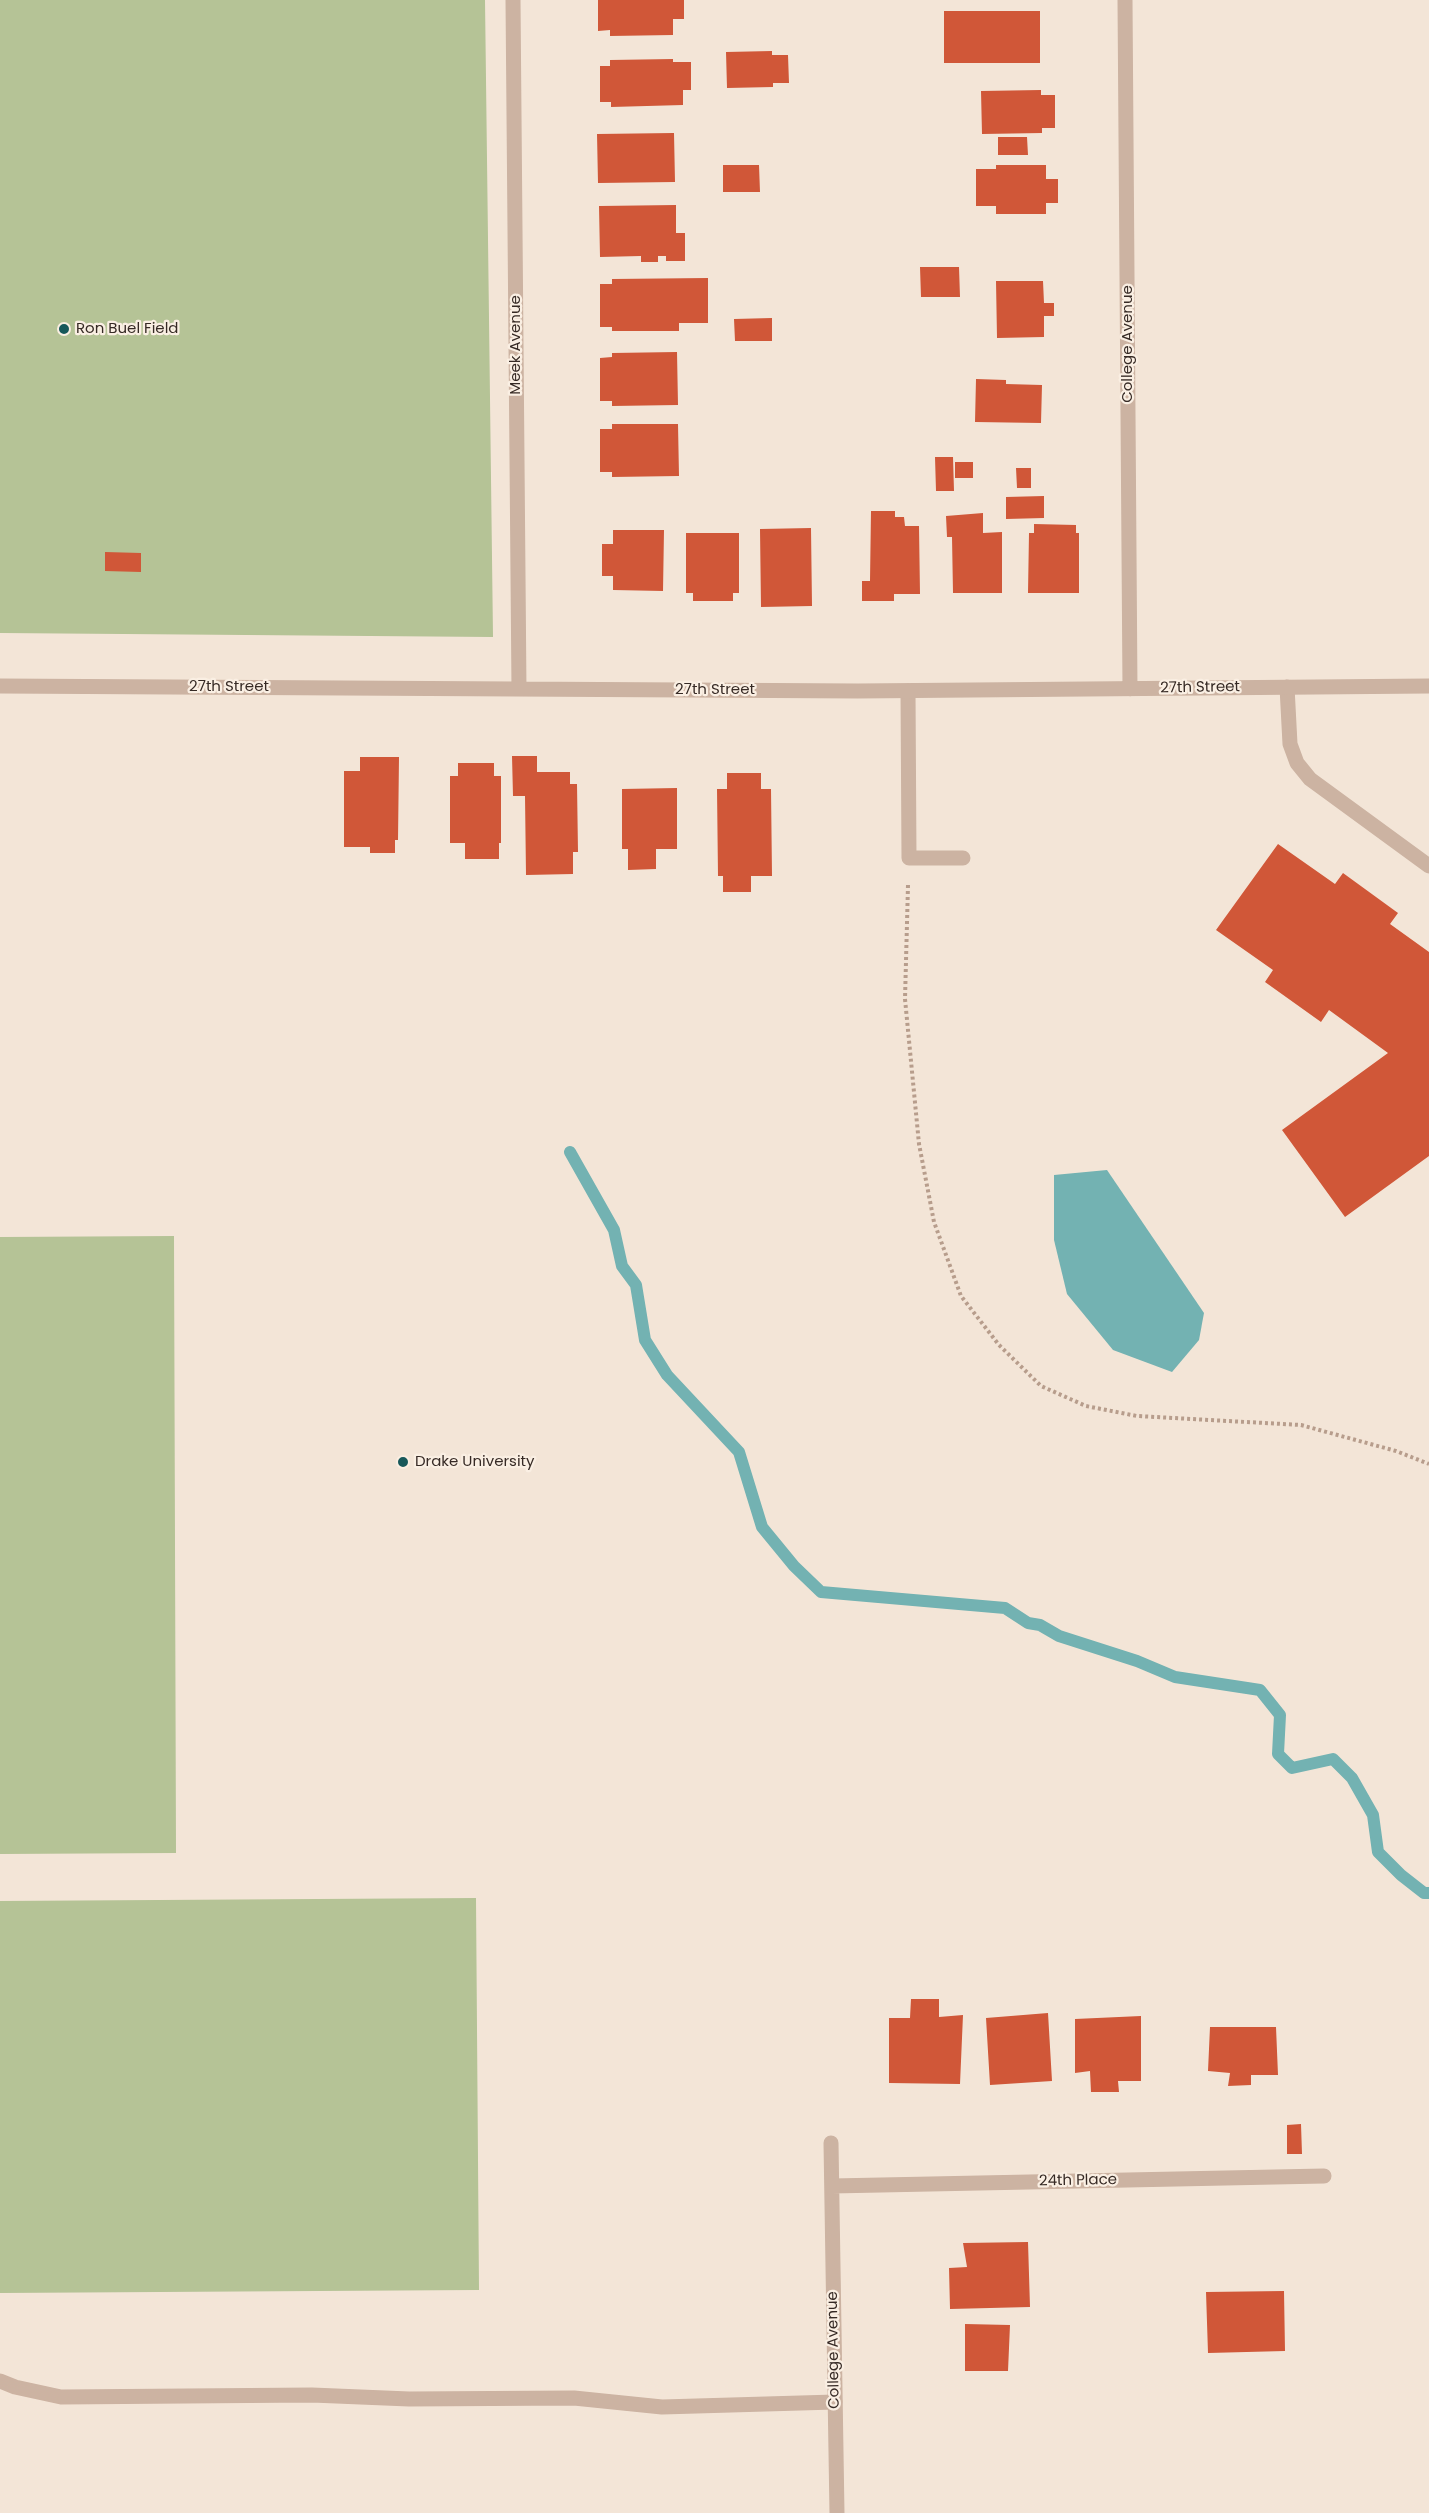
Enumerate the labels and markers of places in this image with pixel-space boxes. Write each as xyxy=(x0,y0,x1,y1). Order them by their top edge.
place label: Ron Buel Field xyxy=(76,320,178,338)
marker: Ron Buel Field xyxy=(57,322,71,336)
place label: Drake University xyxy=(415,1453,535,1471)
marker: Drake University xyxy=(396,1455,410,1469)

